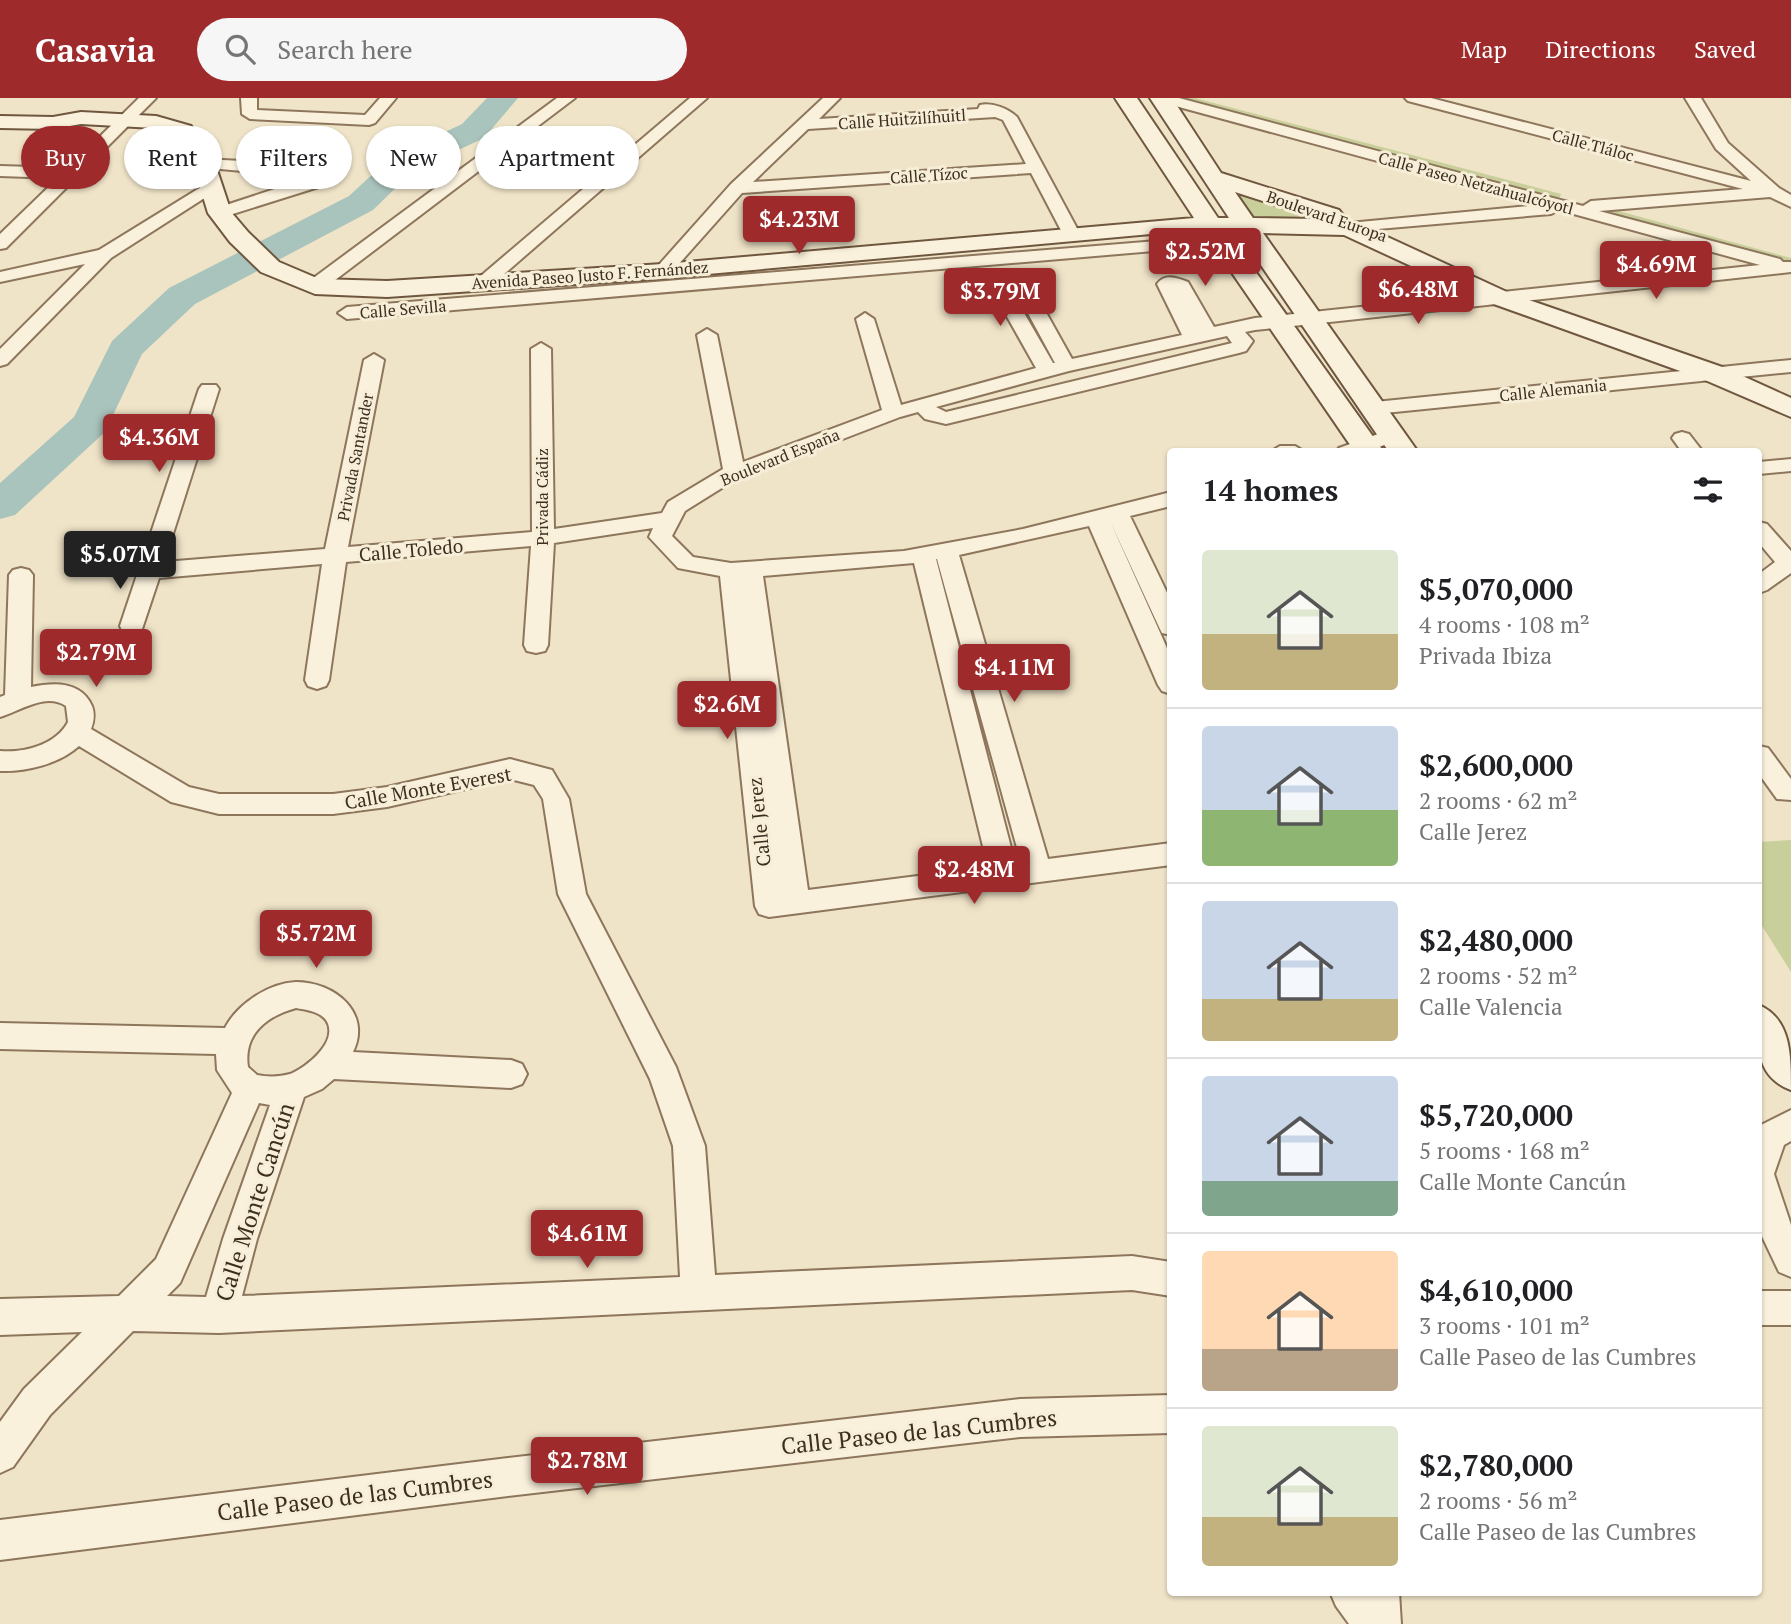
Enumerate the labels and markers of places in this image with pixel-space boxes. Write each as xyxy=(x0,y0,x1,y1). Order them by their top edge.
pin: $4.23M xyxy=(742,197,856,256)
pin: $2.52M xyxy=(1148,228,1262,288)
pin: $4.69M xyxy=(1599,242,1713,301)
pin: $6.48M xyxy=(1361,266,1475,326)
pin: $3.79M xyxy=(943,268,1057,328)
pin: $4.36M xyxy=(102,414,216,474)
pin: $5.07M xyxy=(63,532,177,591)
pin: $2.79M xyxy=(39,630,153,689)
pin: $4.11M xyxy=(957,644,1071,704)
pin: $2.6M xyxy=(678,682,776,741)
pin: $2.48M xyxy=(917,846,1031,906)
pin: $5.72M xyxy=(259,910,373,970)
pin: $4.61M xyxy=(530,1210,644,1270)
pin: $2.78M xyxy=(530,1438,644,1497)

